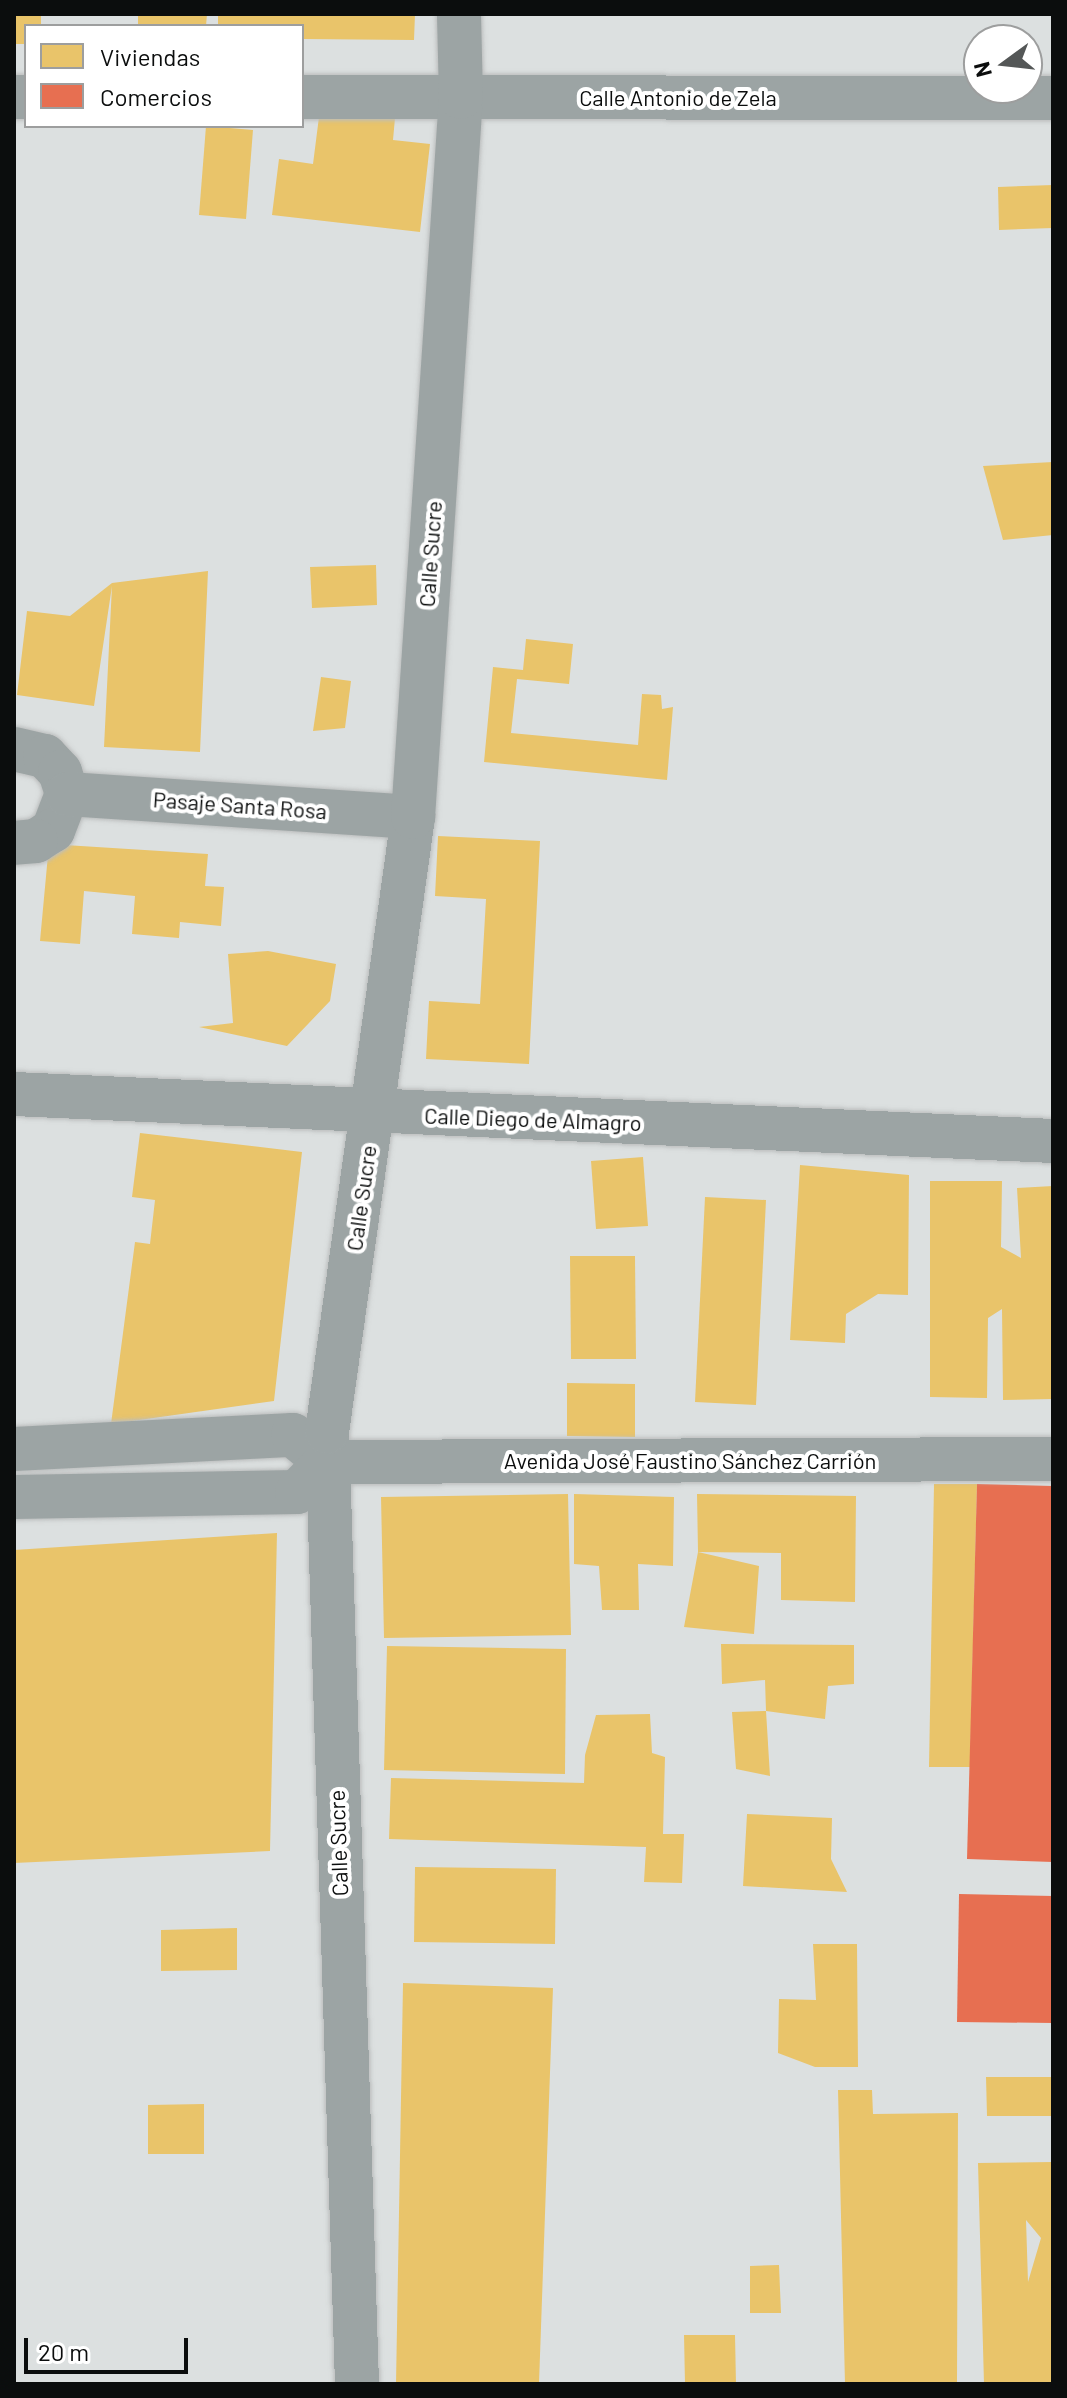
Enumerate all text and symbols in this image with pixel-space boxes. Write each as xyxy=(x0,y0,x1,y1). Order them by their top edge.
legend xyxy=(24,24,304,128)
north arrow xyxy=(963,24,1043,104)
text: Viviendas xyxy=(100,42,200,71)
text: N xyxy=(967,59,996,80)
text: Comercios xyxy=(100,82,212,111)
street label: Calle Antonio de Zela xyxy=(579,85,777,111)
street label: Calle Sucre xyxy=(413,500,447,608)
street label: Pasaje Santa Rosa xyxy=(152,786,328,824)
street label: Calle Diego de Almagro xyxy=(424,1102,642,1136)
street label: Calle Sucre xyxy=(341,1143,381,1253)
street label: Avenida José Faustino Sánchez Carrión xyxy=(504,1448,876,1474)
street label: Calle Sucre xyxy=(323,1789,353,1897)
scale bar xyxy=(28,2322,192,2372)
text: 20 m xyxy=(38,2337,89,2366)

